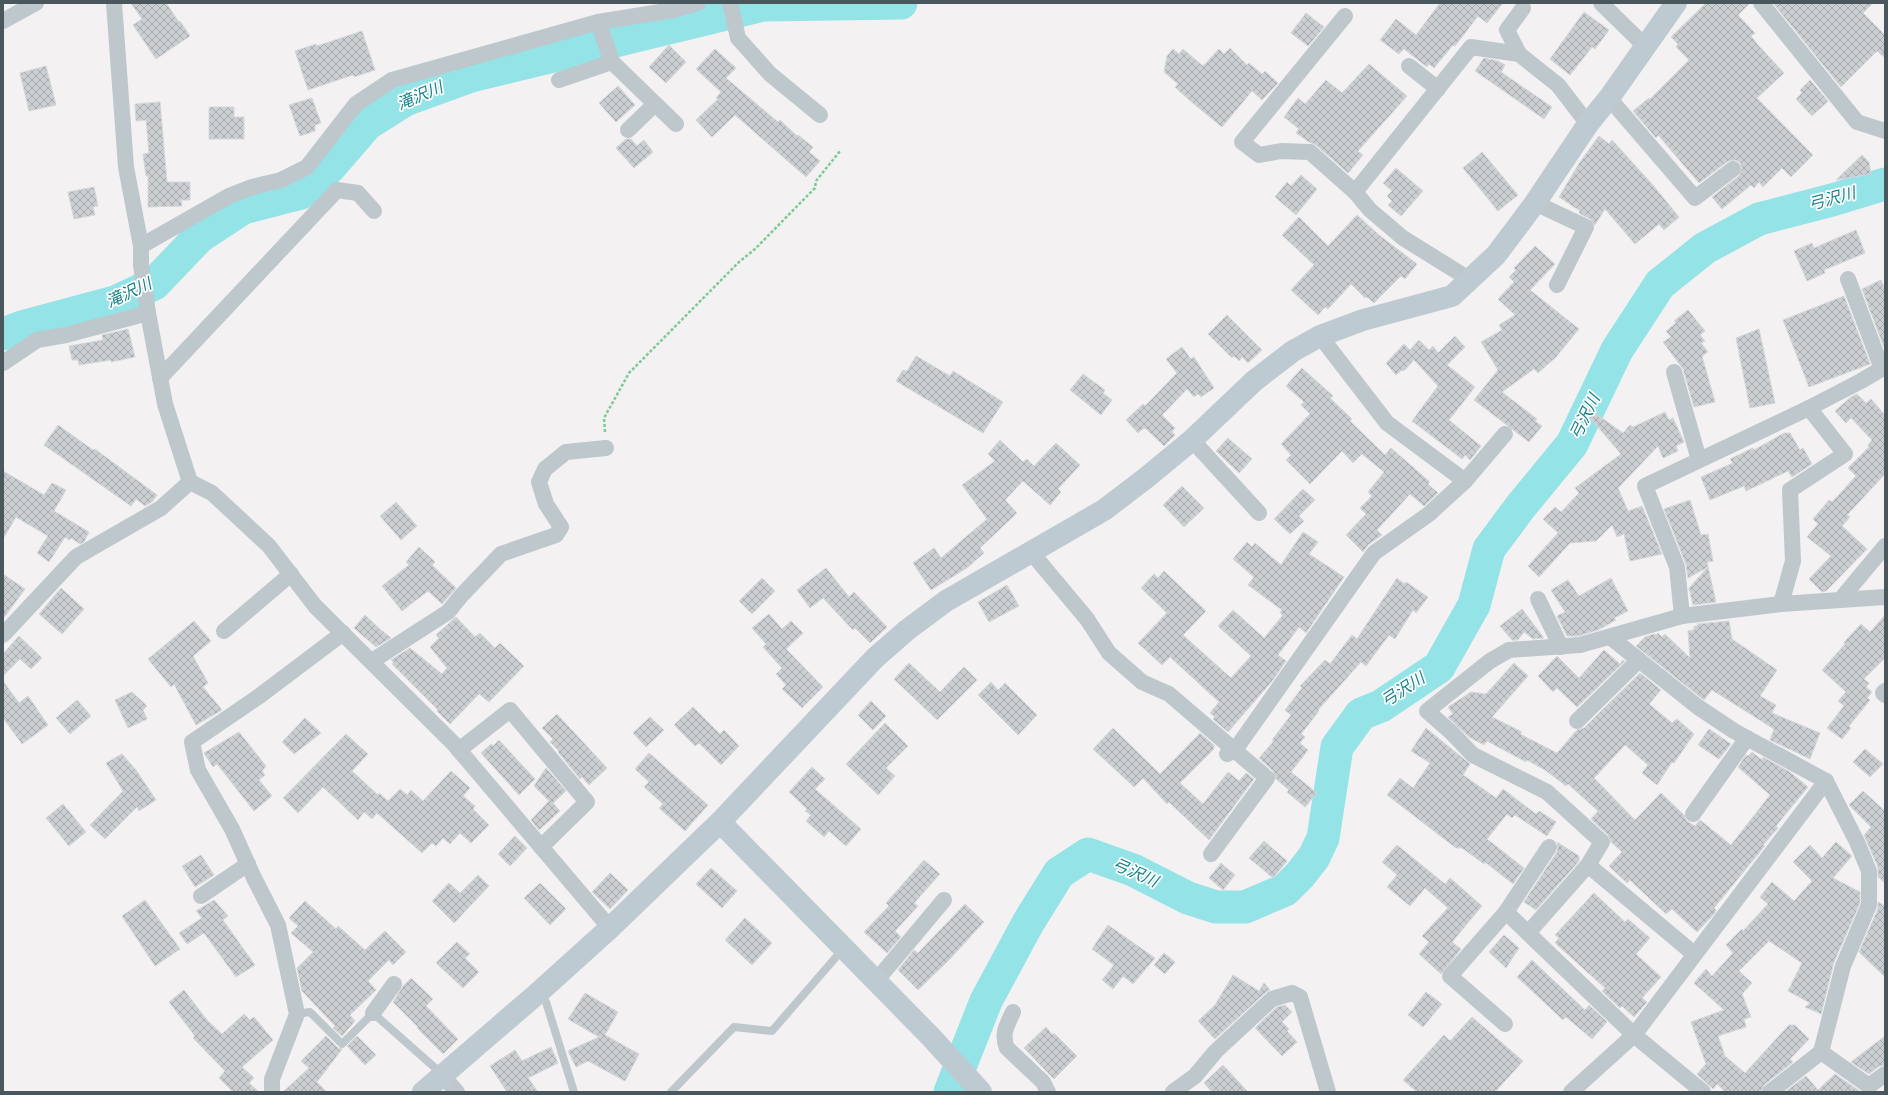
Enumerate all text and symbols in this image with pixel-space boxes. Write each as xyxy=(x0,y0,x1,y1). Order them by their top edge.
water label: 滝沢川 xyxy=(394,78,447,113)
water label: 弓沢川 xyxy=(1806,184,1859,213)
water label: 滝沢川 xyxy=(103,274,156,310)
water label: 弓沢川 xyxy=(1566,390,1604,442)
water label: 弓沢川 xyxy=(1378,668,1429,710)
water label: 弓沢川 xyxy=(1110,855,1162,891)

